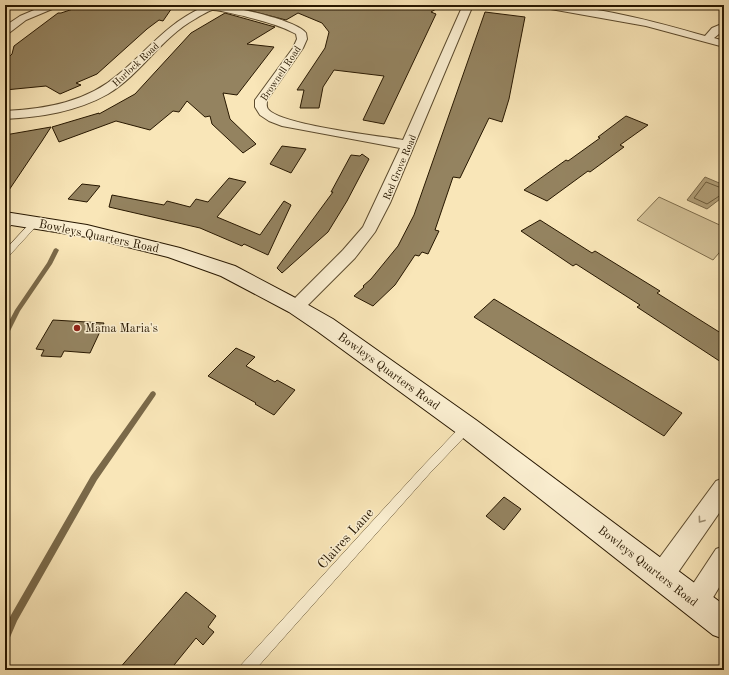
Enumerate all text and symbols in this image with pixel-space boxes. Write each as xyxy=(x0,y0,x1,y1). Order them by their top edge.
street label: Hurlock Road xyxy=(110,41,161,89)
street label: Brownell Road xyxy=(259,44,303,103)
street label: Red Grove Road xyxy=(382,133,418,202)
street label: Bowleys Quarters Road xyxy=(38,218,160,256)
marker: Mama Maria's xyxy=(72,323,82,333)
place label: Mama Maria's xyxy=(85,323,158,335)
street label: Bowleys Quarters Road xyxy=(335,331,442,413)
street label: Claires Lane xyxy=(315,506,376,572)
one-way arrow xyxy=(698,516,706,523)
street label: Bowleys Quarters Road xyxy=(595,524,699,609)

